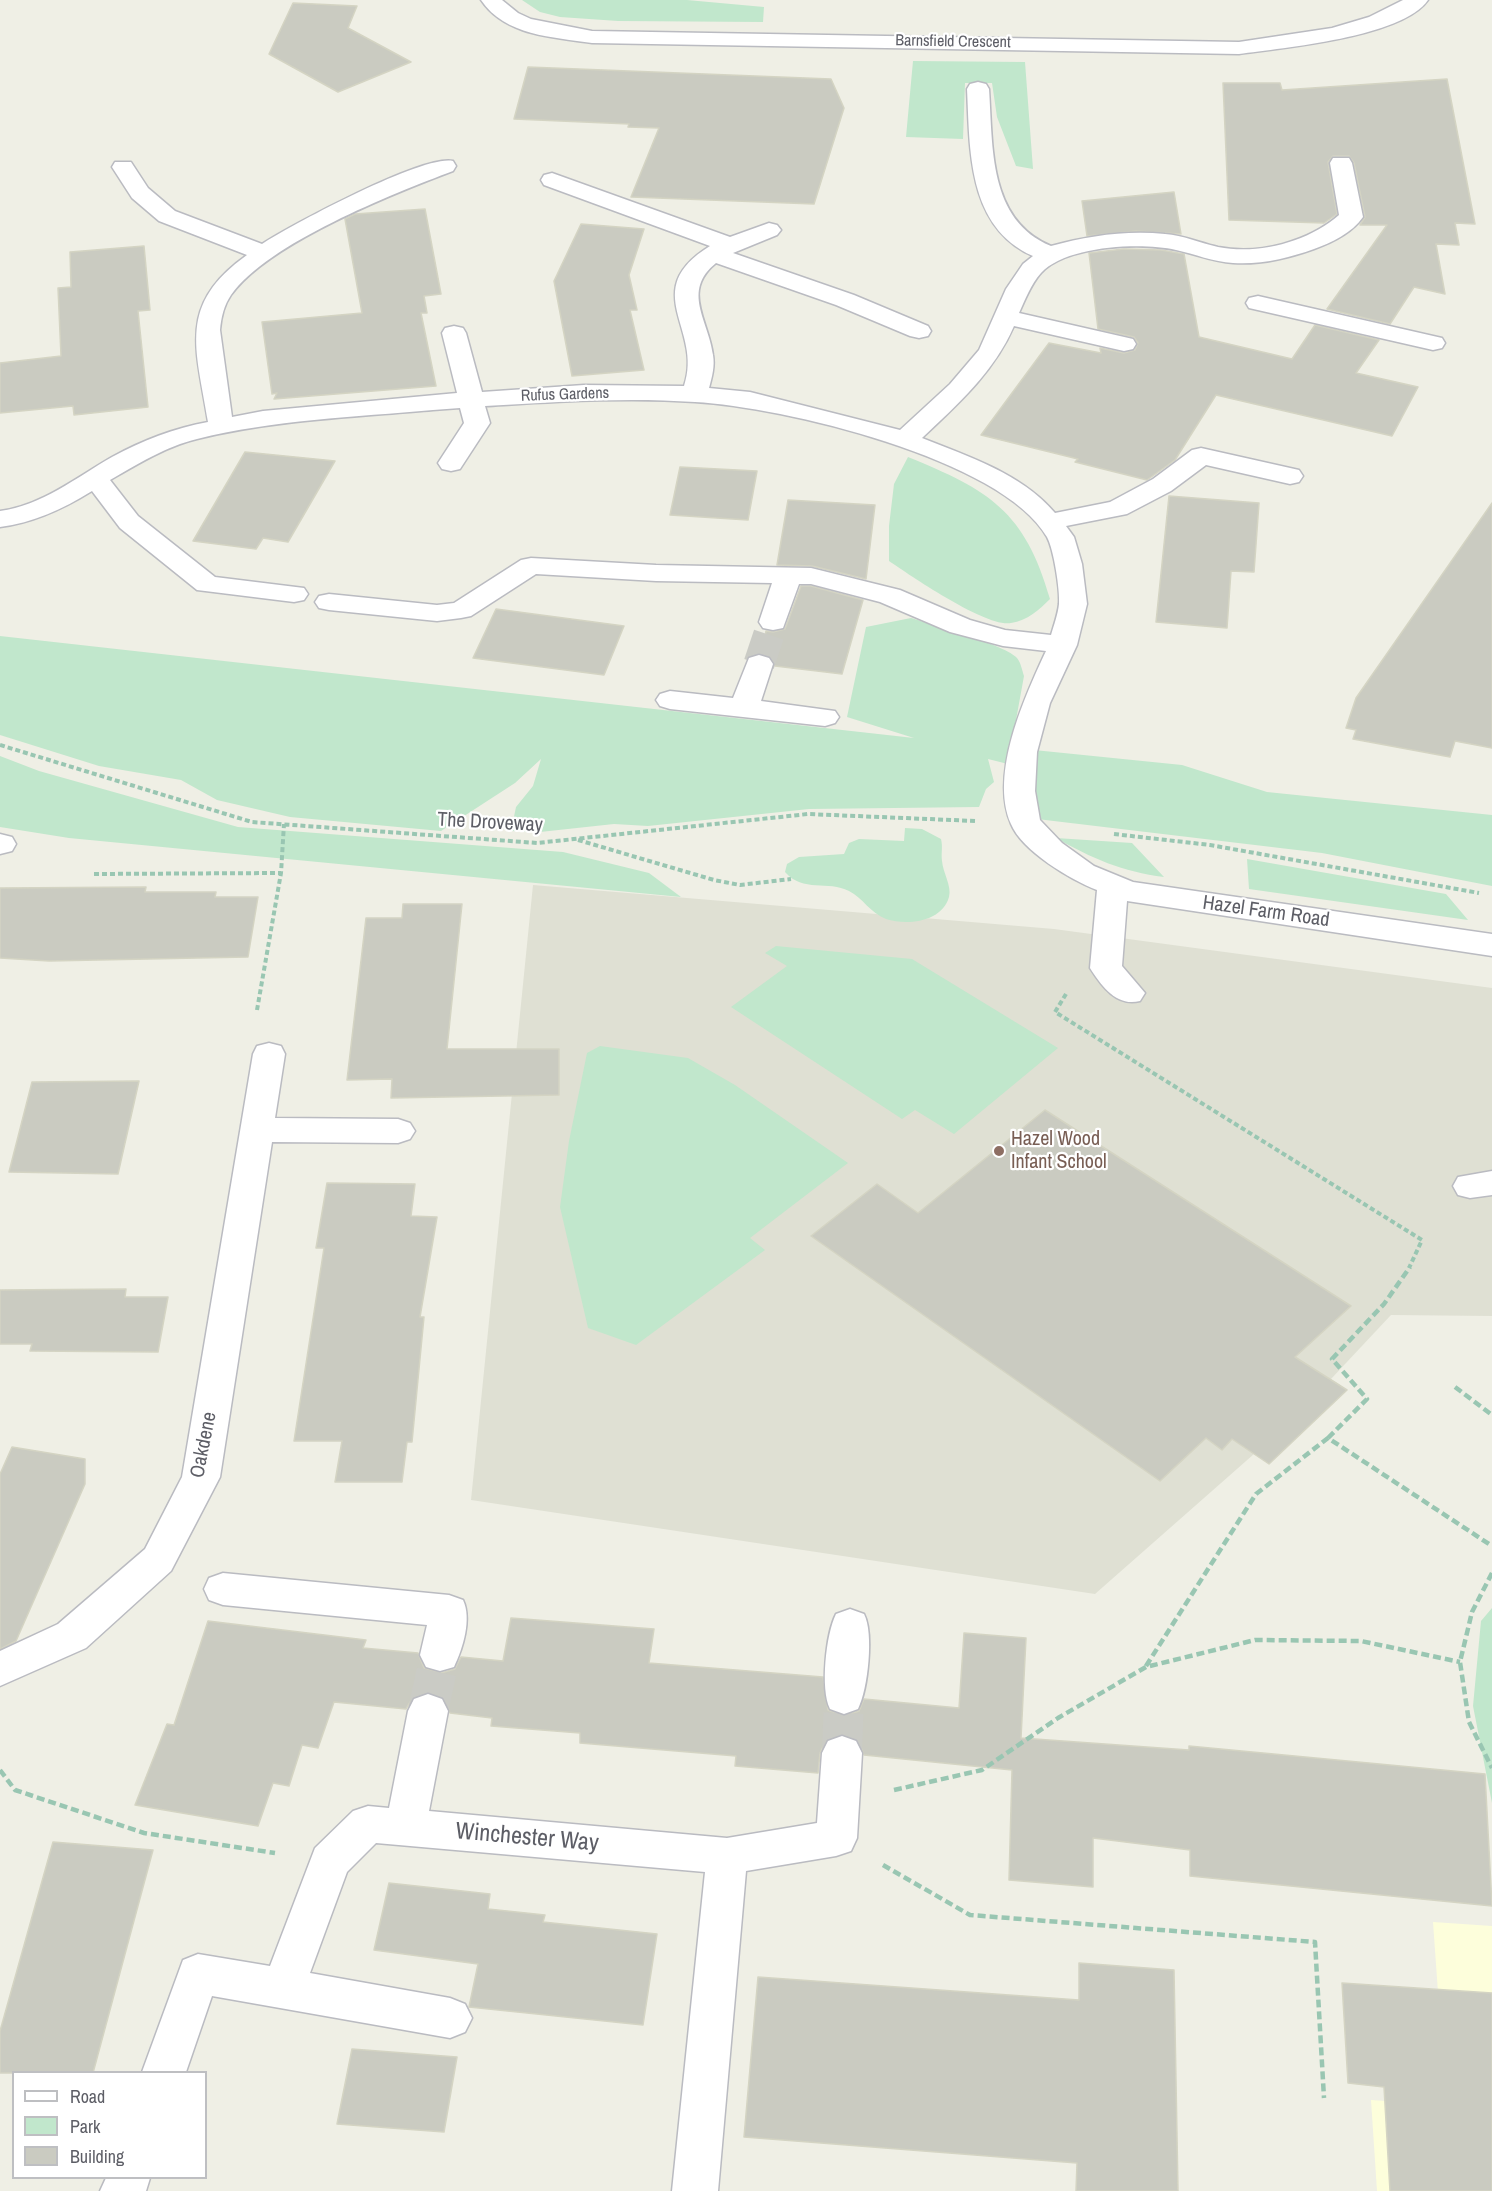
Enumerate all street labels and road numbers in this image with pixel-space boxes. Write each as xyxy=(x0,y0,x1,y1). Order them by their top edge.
street label: Barnsfield Crescent xyxy=(895,31,1011,53)
street label: Rufus Gardens xyxy=(521,384,609,406)
street label: The Droveway xyxy=(437,808,543,838)
street label: Hazel Farm Road xyxy=(1201,891,1331,933)
street label: Oakdene xyxy=(186,1410,222,1480)
street label: Winchester Way xyxy=(454,1817,600,1859)

